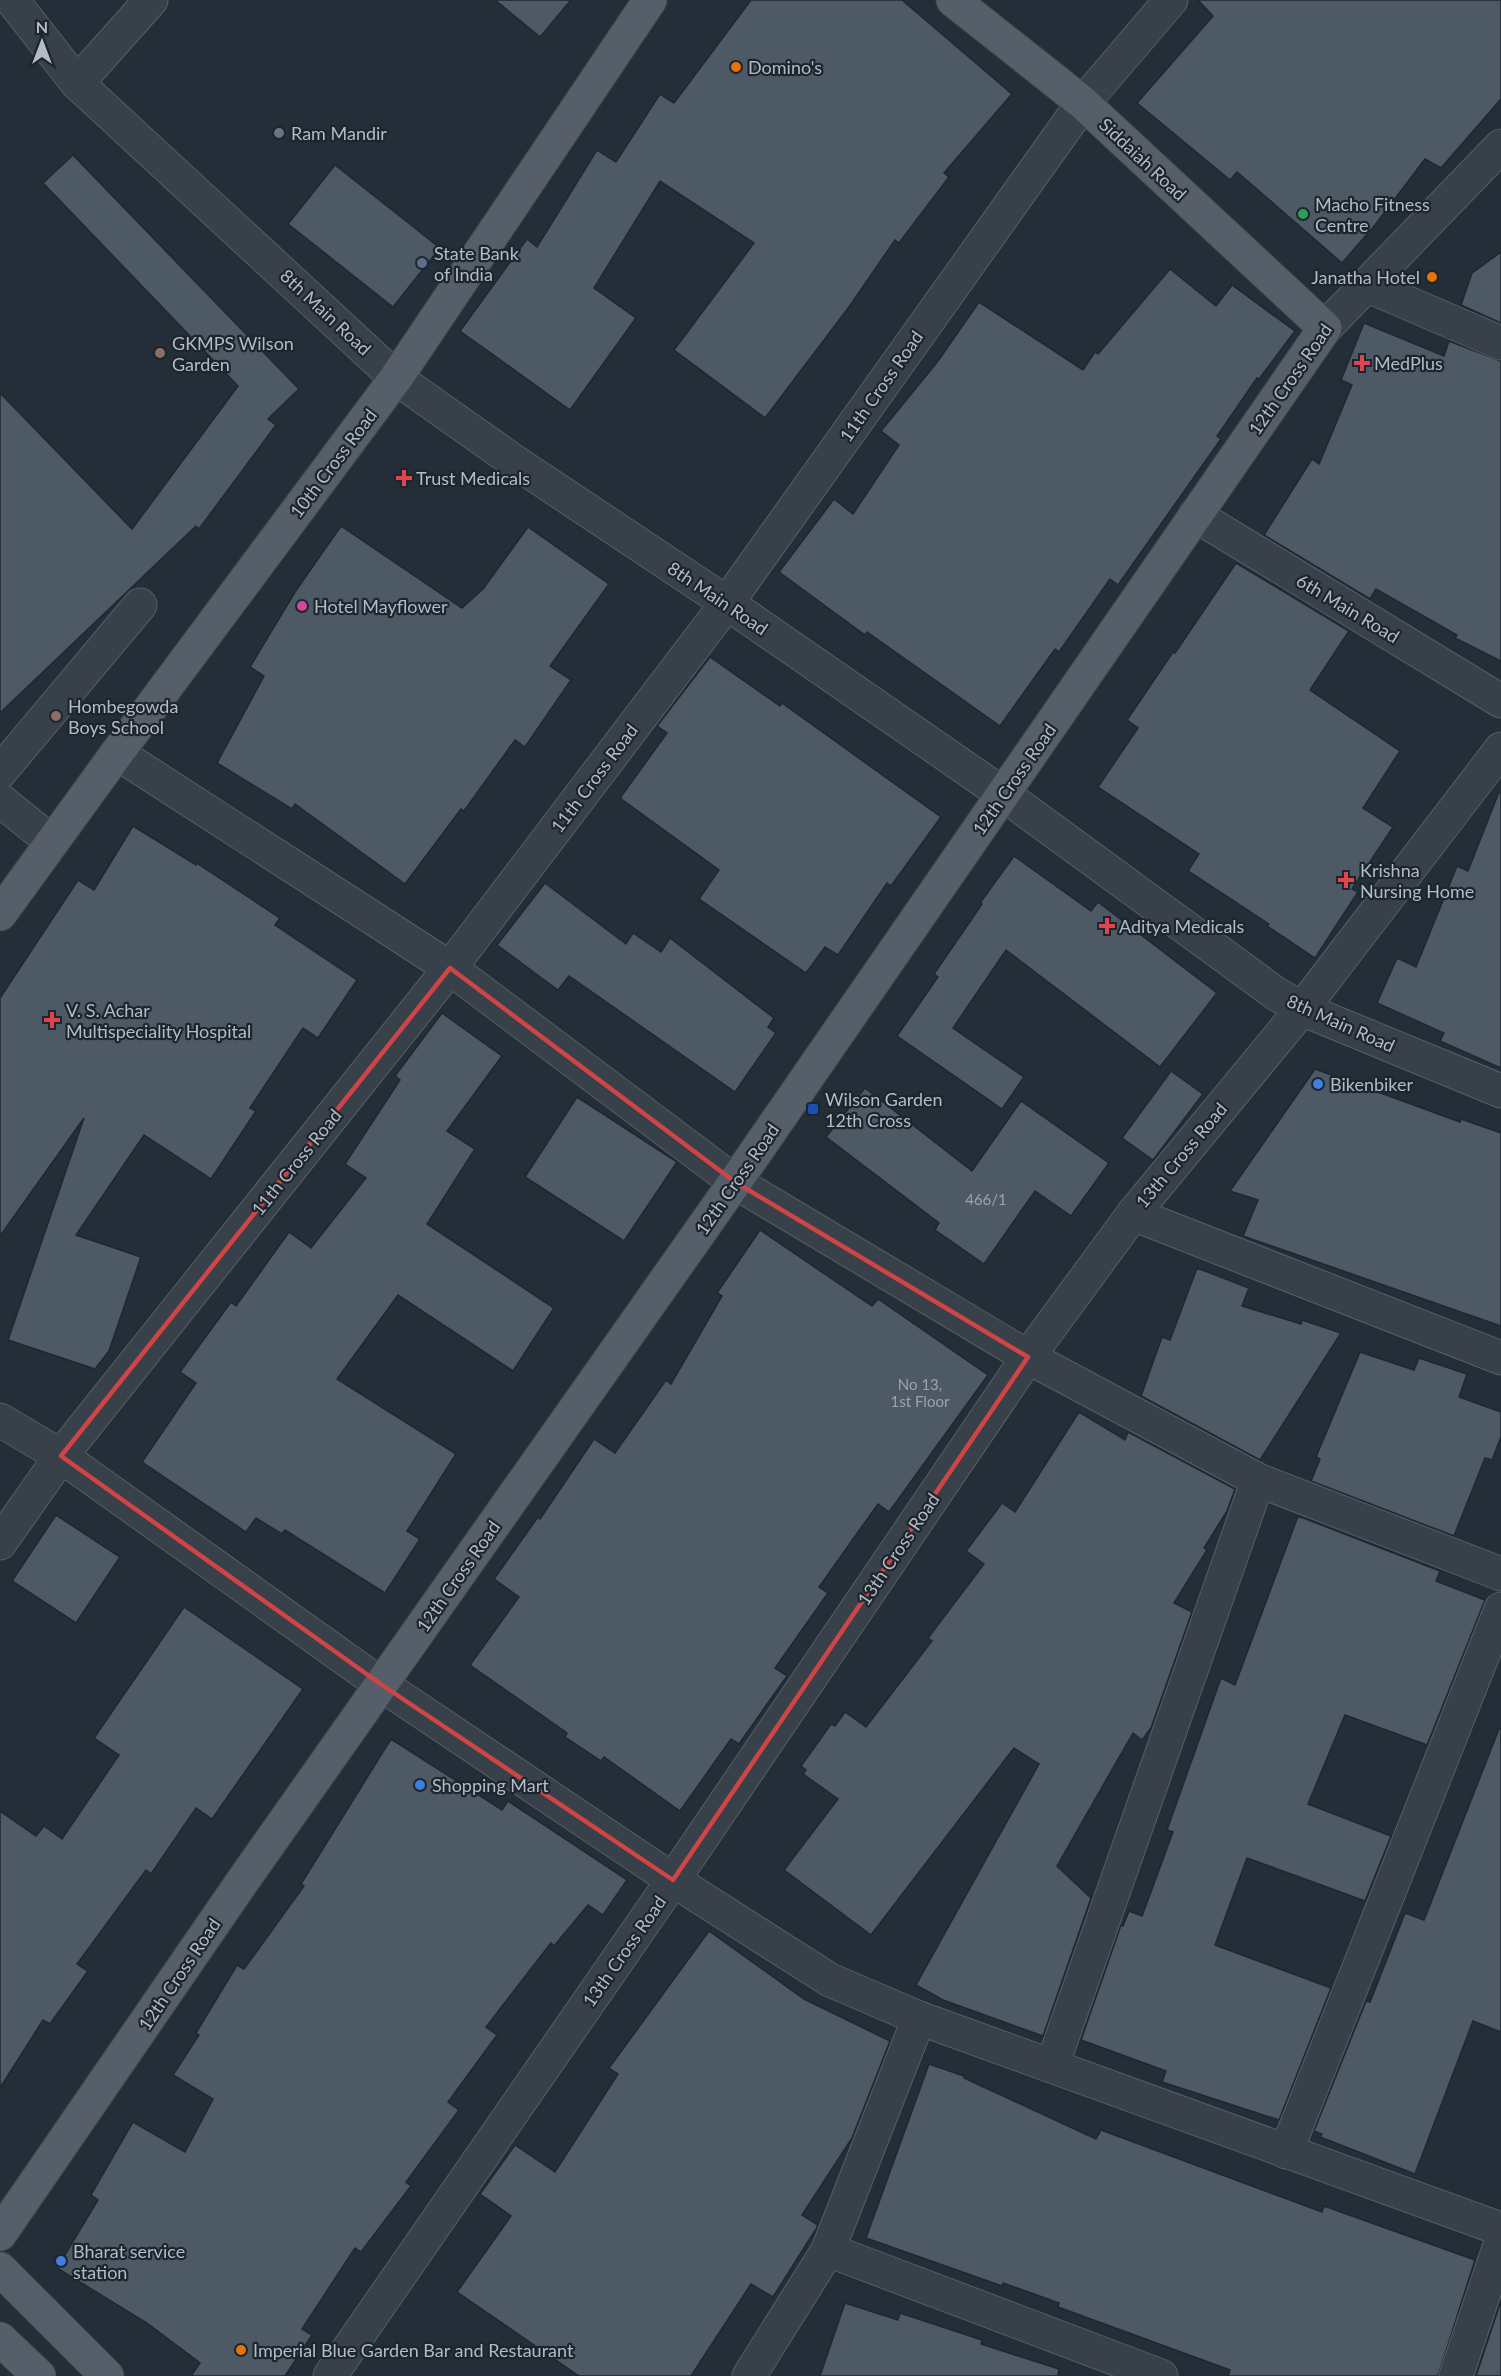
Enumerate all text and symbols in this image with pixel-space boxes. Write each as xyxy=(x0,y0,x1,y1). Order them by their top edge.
north arrow xyxy=(12,12,72,72)
text: N xyxy=(36,17,48,36)
place label: Domino's xyxy=(748,56,822,78)
marker: Domino's xyxy=(729,60,743,74)
street label: Siddaiah Road xyxy=(1095,113,1191,205)
place label: Ram Mandir xyxy=(291,122,387,144)
marker: Ram Mandir xyxy=(272,126,286,140)
place label: Macho Fitness Centre xyxy=(1315,193,1430,236)
marker: Macho Fitness Centre xyxy=(1296,207,1310,221)
place label: State Bank of India xyxy=(434,242,520,285)
marker: State Bank of India xyxy=(415,256,429,270)
street label: 8th Main Road xyxy=(276,264,376,360)
place label: Janatha Hotel xyxy=(1311,266,1420,288)
marker: Janatha Hotel xyxy=(1425,270,1439,284)
street label: 12th Cross Road xyxy=(1244,319,1336,439)
street label: 11th Cross Road xyxy=(835,326,927,446)
place label: GKMPS Wilson Garden xyxy=(172,332,294,375)
marker: GKMPS Wilson Garden xyxy=(153,346,167,360)
place label: MedPlus xyxy=(1374,352,1443,374)
marker: MedPlus xyxy=(1355,356,1369,370)
street label: 10th Cross Road xyxy=(285,404,381,522)
place label: Trust Medicals xyxy=(416,467,530,489)
marker: Trust Medicals xyxy=(397,471,411,485)
street label: 8th Main Road xyxy=(664,556,772,640)
street label: 6th Main Road xyxy=(1293,569,1403,647)
place label: Hotel Mayflower xyxy=(314,595,448,617)
marker: Hotel Mayflower xyxy=(295,599,309,613)
place label: Hombegowda Boys School xyxy=(68,695,178,738)
marker: Hombegowda Boys School xyxy=(49,709,63,723)
street label: 11th Cross Road xyxy=(546,719,642,837)
street label: 12th Cross Road xyxy=(968,719,1060,839)
place label: Krishna Nursing Home xyxy=(1360,859,1474,902)
marker: Krishna Nursing Home xyxy=(1337,871,1355,889)
place label: Aditya Medicals xyxy=(1119,915,1245,937)
marker: Aditya Medicals xyxy=(1100,919,1114,933)
street label: 8th Main Road xyxy=(1284,989,1398,1057)
place label: V. S. Achar Multispeciality Hospital xyxy=(66,999,251,1042)
marker: V. S. Achar Multispeciality Hospital xyxy=(43,1011,61,1029)
place label: Bikenbiker xyxy=(1330,1073,1413,1095)
marker: Bikenbiker xyxy=(1311,1077,1325,1091)
place label: Wilson Garden 12th Cross xyxy=(825,1088,943,1131)
street label: 13th Cross Road xyxy=(1131,1098,1231,1212)
marker: Wilson Garden 12th Cross xyxy=(806,1102,820,1116)
street label: 11th Cross Road xyxy=(246,1104,346,1220)
street label: 12th Cross Road xyxy=(691,1119,783,1239)
house number: 466/1 xyxy=(965,1190,1007,1208)
house number: No 13, 1st Floor xyxy=(891,1375,950,1410)
street label: 13th Cross Road xyxy=(852,1489,944,1609)
street label: 12th Cross Road xyxy=(412,1516,504,1636)
place label: Shopping Mart xyxy=(432,1774,549,1796)
marker: Shopping Mart xyxy=(413,1778,427,1792)
street label: 13th Cross Road xyxy=(578,1891,670,2011)
street label: 12th Cross Road xyxy=(133,1914,225,2034)
place label: Bharat service station xyxy=(73,2240,185,2283)
marker: Bharat service station xyxy=(54,2254,68,2268)
place label: Imperial Blue Garden Bar and Restaurant xyxy=(253,2339,574,2361)
marker: Imperial Blue Garden Bar and Restaurant xyxy=(234,2343,248,2357)

